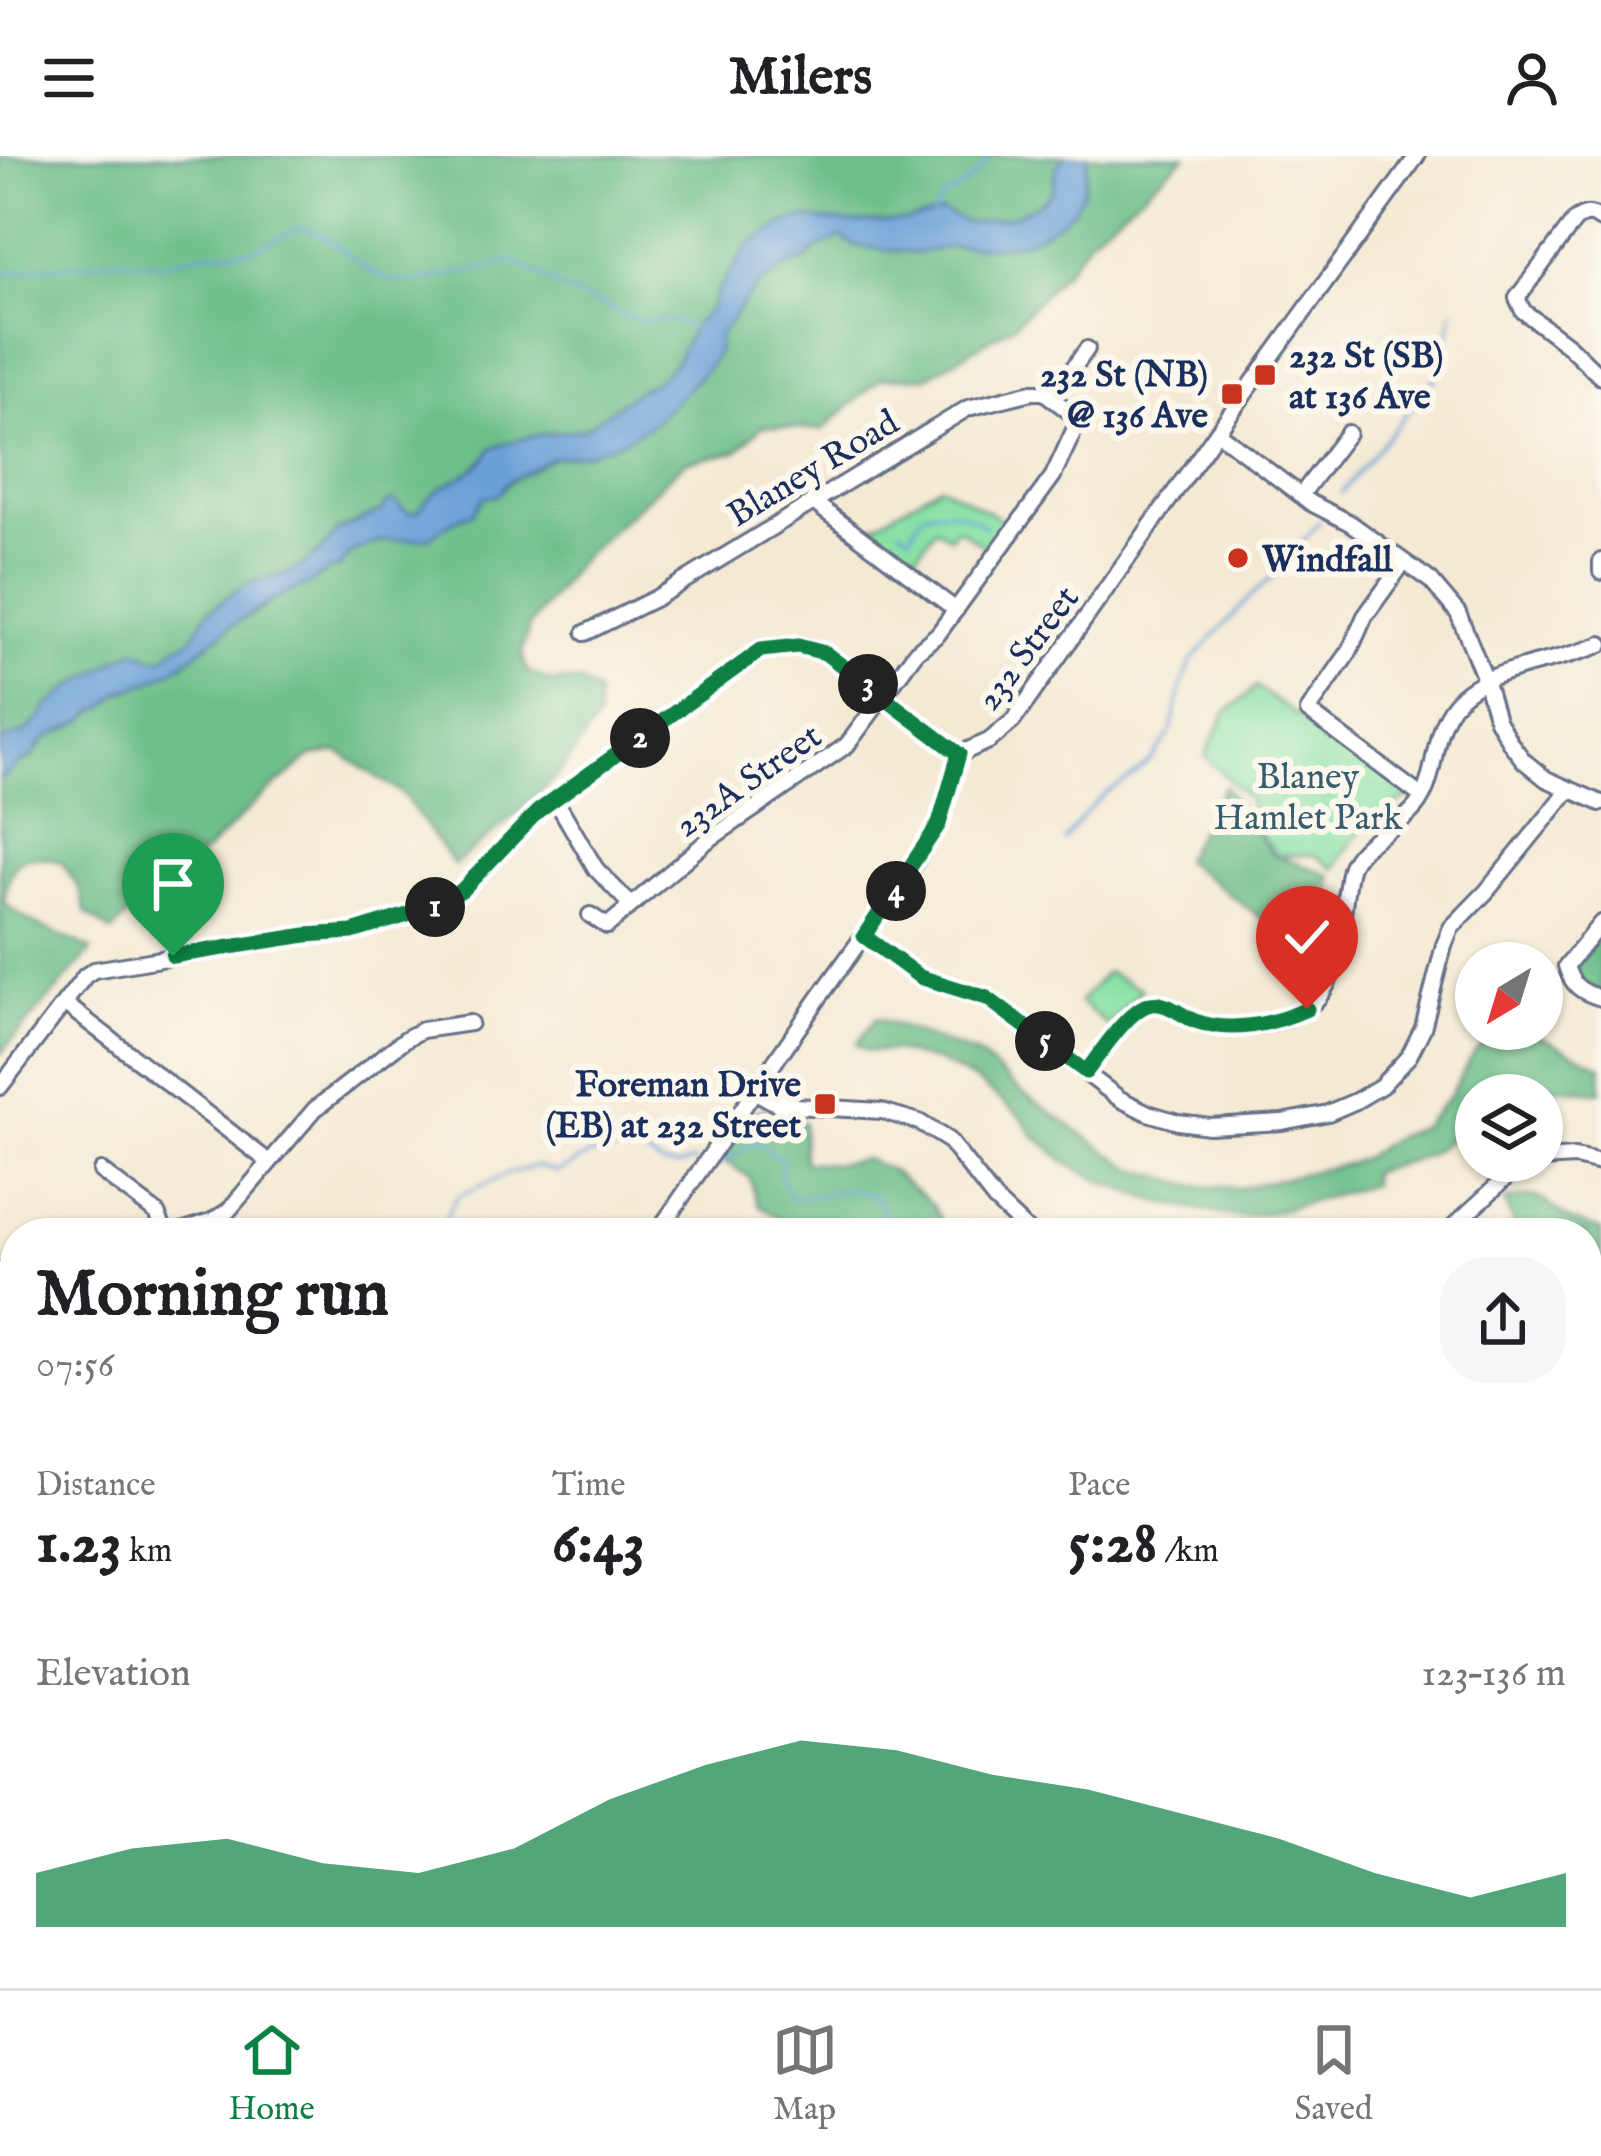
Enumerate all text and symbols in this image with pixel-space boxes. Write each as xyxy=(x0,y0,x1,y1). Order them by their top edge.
text: Milers xyxy=(729,44,872,113)
icon: menu xyxy=(36,45,102,111)
icon: person xyxy=(1499,45,1565,111)
place label: 232 St (SB) at 136 Ave xyxy=(1289,334,1443,421)
place label: 232 St (NB) @ 136 Ave xyxy=(1040,353,1208,440)
marker: 232 St (SB) at 136 Ave xyxy=(1252,362,1278,388)
marker: 232 St (NB) @ 136 Ave xyxy=(1219,381,1245,407)
street label: Blaney Road xyxy=(719,400,908,539)
place label: Windfall xyxy=(1262,538,1394,584)
marker: Windfall xyxy=(1225,545,1251,571)
street label: 232 Street xyxy=(967,577,1090,720)
pin: 3 xyxy=(838,654,898,714)
text: 3 xyxy=(862,663,874,705)
pin: 2 xyxy=(610,708,670,768)
street label: 232A Street xyxy=(666,714,831,849)
text: 2 xyxy=(632,717,648,759)
park label: Blaney Hamlet Park xyxy=(1213,755,1403,842)
pin xyxy=(122,833,224,956)
icon: arrive xyxy=(140,851,206,917)
pin: 4 xyxy=(866,861,926,921)
text: 4 xyxy=(888,870,904,912)
pin: 1 xyxy=(405,877,465,937)
text: 1 xyxy=(429,886,441,928)
pin xyxy=(1256,886,1358,1009)
icon: check xyxy=(1274,904,1340,970)
north arrow xyxy=(1455,942,1563,1050)
map controls xyxy=(1455,942,1563,1182)
pin: 5 xyxy=(1015,1011,1075,1071)
text: 5 xyxy=(1039,1020,1051,1062)
place label: Foreman Drive (EB) at 232 Street xyxy=(546,1063,802,1150)
button: layers xyxy=(1455,1074,1563,1182)
marker: Foreman Drive (EB) at 232 Street xyxy=(812,1091,838,1117)
text: Morning run xyxy=(36,1254,389,1338)
button: share xyxy=(1440,1257,1566,1383)
text: 07:56 xyxy=(36,1341,114,1390)
text: Distance xyxy=(36,1465,155,1507)
text: Time xyxy=(552,1465,625,1507)
text: Pace xyxy=(1068,1465,1130,1507)
text: 1.23 xyxy=(36,1507,122,1583)
text: 6:43 xyxy=(552,1507,645,1583)
text: 5:28 xyxy=(1068,1507,1157,1583)
text: km xyxy=(122,1531,172,1573)
text: /km xyxy=(1157,1531,1219,1573)
text: Elevation xyxy=(36,1650,191,1699)
text: 123–136 m xyxy=(1421,1650,1566,1699)
tab: Home xyxy=(228,2017,315,2131)
tab: Map xyxy=(772,2017,838,2131)
tab: Saved xyxy=(1294,2017,1373,2131)

